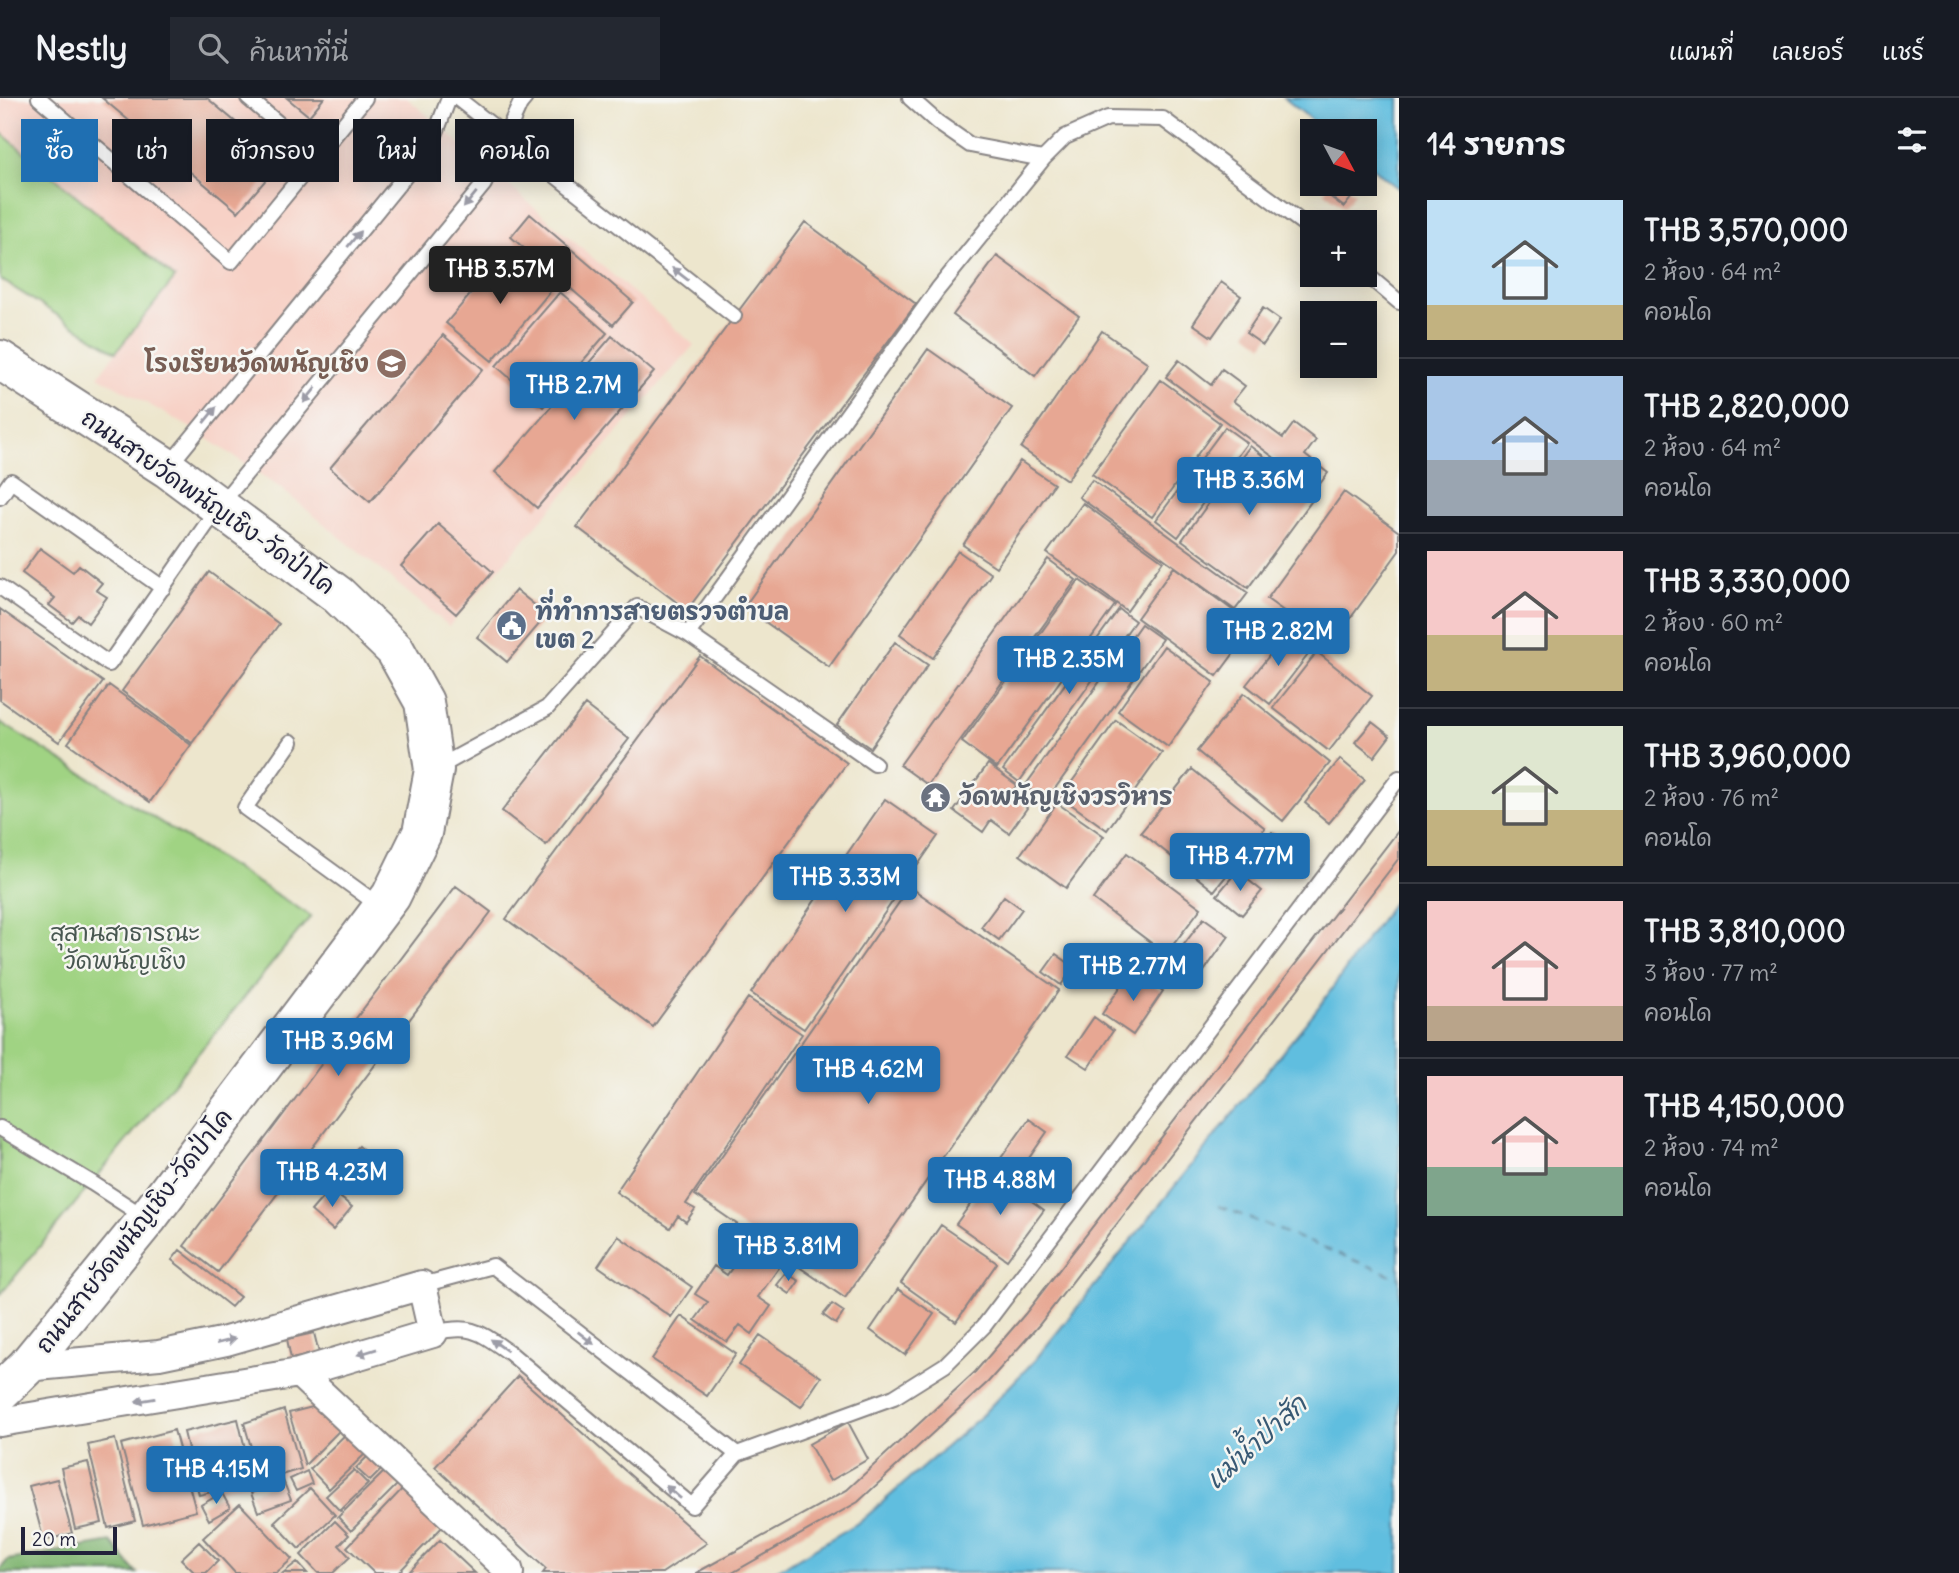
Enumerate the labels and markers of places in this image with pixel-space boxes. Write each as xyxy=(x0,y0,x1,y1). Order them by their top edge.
pin: THB 3.57M xyxy=(420,246,580,306)
place label: โรงเรียนวัดพนัญเชิง xyxy=(144,347,369,379)
school or university icon: โรงเรียนวัดพนัญเชิง xyxy=(375,347,409,381)
pin: THB 2.7M xyxy=(502,362,646,422)
pin: THB 3.36M xyxy=(1169,458,1329,517)
place label: ที่ทำการสายตรวจตำบล เขต 2 xyxy=(535,588,789,654)
pin: THB 2.82M xyxy=(1198,608,1358,668)
public building icon: ที่ทำการสายตรวจตำบล เขต 2 xyxy=(495,609,529,643)
pin: THB 2.35M xyxy=(989,636,1149,696)
temple icon: วัดพนัญเชิงวรวิหาร xyxy=(919,780,953,814)
place label: วัดพนัญเชิงวรวิหาร xyxy=(959,781,1173,812)
pin: THB 4.77M xyxy=(1160,834,1320,893)
pin: THB 3.33M xyxy=(765,854,925,914)
pin: THB 2.77M xyxy=(1053,944,1213,1003)
pin: THB 3.96M xyxy=(258,1018,418,1078)
pin: THB 4.62M xyxy=(788,1046,948,1106)
pin: THB 4.23M xyxy=(252,1150,412,1209)
pin: THB 4.88M xyxy=(920,1158,1080,1217)
pin: THB 3.81M xyxy=(708,1224,868,1283)
pin: THB 4.15M xyxy=(136,1446,296,1506)

